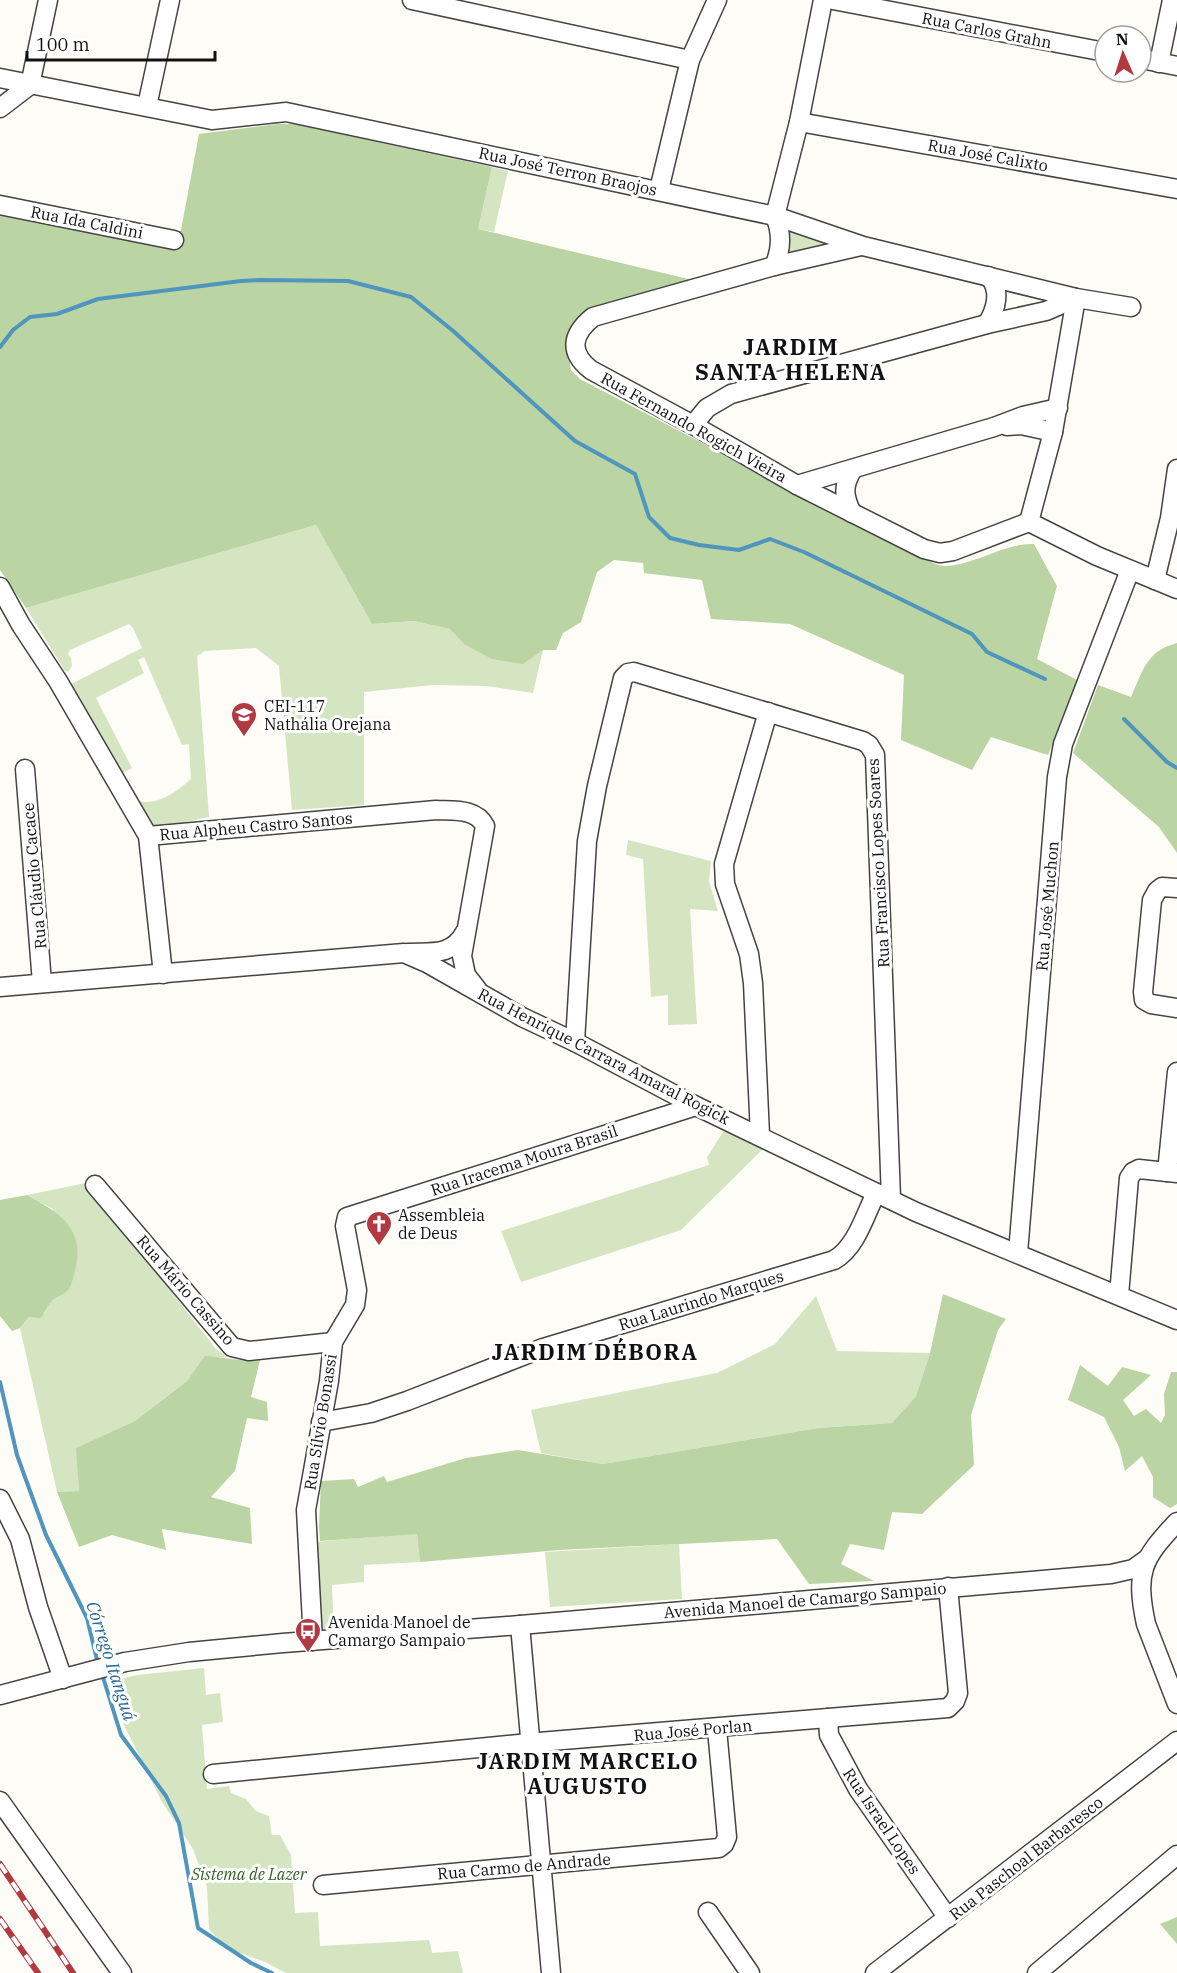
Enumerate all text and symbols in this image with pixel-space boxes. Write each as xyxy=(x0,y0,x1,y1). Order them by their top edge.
street label: Rua Carlos Grahn xyxy=(920,8,1054,52)
scale bar xyxy=(27,24,214,62)
north arrow xyxy=(1093,24,1153,84)
text: N xyxy=(1115,29,1129,49)
text: 100 m xyxy=(36,33,90,56)
street label: Rua José Calixto xyxy=(926,135,1050,175)
street label: Rua José Terron Braojos xyxy=(477,142,659,200)
street label: Rua Ida Caldini xyxy=(29,201,145,243)
district label: JARDIM SANTA HELENA xyxy=(695,332,887,386)
street label: Rua Fernando Rogich Vieira xyxy=(597,367,791,487)
place label: CEI-117 Nathália Orejana xyxy=(264,696,392,734)
school or university icon: CEI-117 Nathália Orejana xyxy=(229,700,259,738)
street label: Rua Francisco Lopes Soares xyxy=(863,758,893,968)
street label: Rua Cláudio Cacace xyxy=(18,802,50,950)
street label: Rua Alpheu Castro Santos xyxy=(159,808,353,844)
street label: Rua José Muchon xyxy=(1031,840,1063,972)
street label: Rua Henrique Carrara Amaral Rogick xyxy=(475,984,734,1129)
street label: Rua Iracema Moura Brasil xyxy=(428,1120,620,1200)
place label: Assembleia de Deus xyxy=(398,1205,485,1243)
church icon: Assembleia de Deus xyxy=(364,1209,394,1247)
street label: Rua Mário Cassino xyxy=(133,1231,239,1349)
street label: Rua Laurindo Marques xyxy=(616,1265,786,1335)
district label: JARDIM DÉBORA xyxy=(492,1337,698,1366)
street label: Rua Sílvio Bonassi xyxy=(299,1352,341,1492)
street label: Avenida Manoel de Camargo Sampaio xyxy=(663,1578,947,1622)
water label: Córrego Itanguá xyxy=(81,1598,142,1724)
place label: Avenida Manoel de Camargo Sampaio xyxy=(328,1612,470,1650)
bus stop icon: Avenida Manoel de Camargo Sampaio xyxy=(293,1616,323,1654)
street label: Rua José Porlan xyxy=(633,1715,753,1745)
district label: JARDIM MARCELO AUGUSTO xyxy=(477,1746,699,1800)
street label: Rua Israel Lopes xyxy=(839,1764,925,1878)
street label: Rua Paschoal Barbaresco xyxy=(945,1792,1107,1924)
street label: Rua Carmo de Andrade xyxy=(436,1848,612,1884)
park label: Sistema de Lazer xyxy=(190,1864,308,1884)

